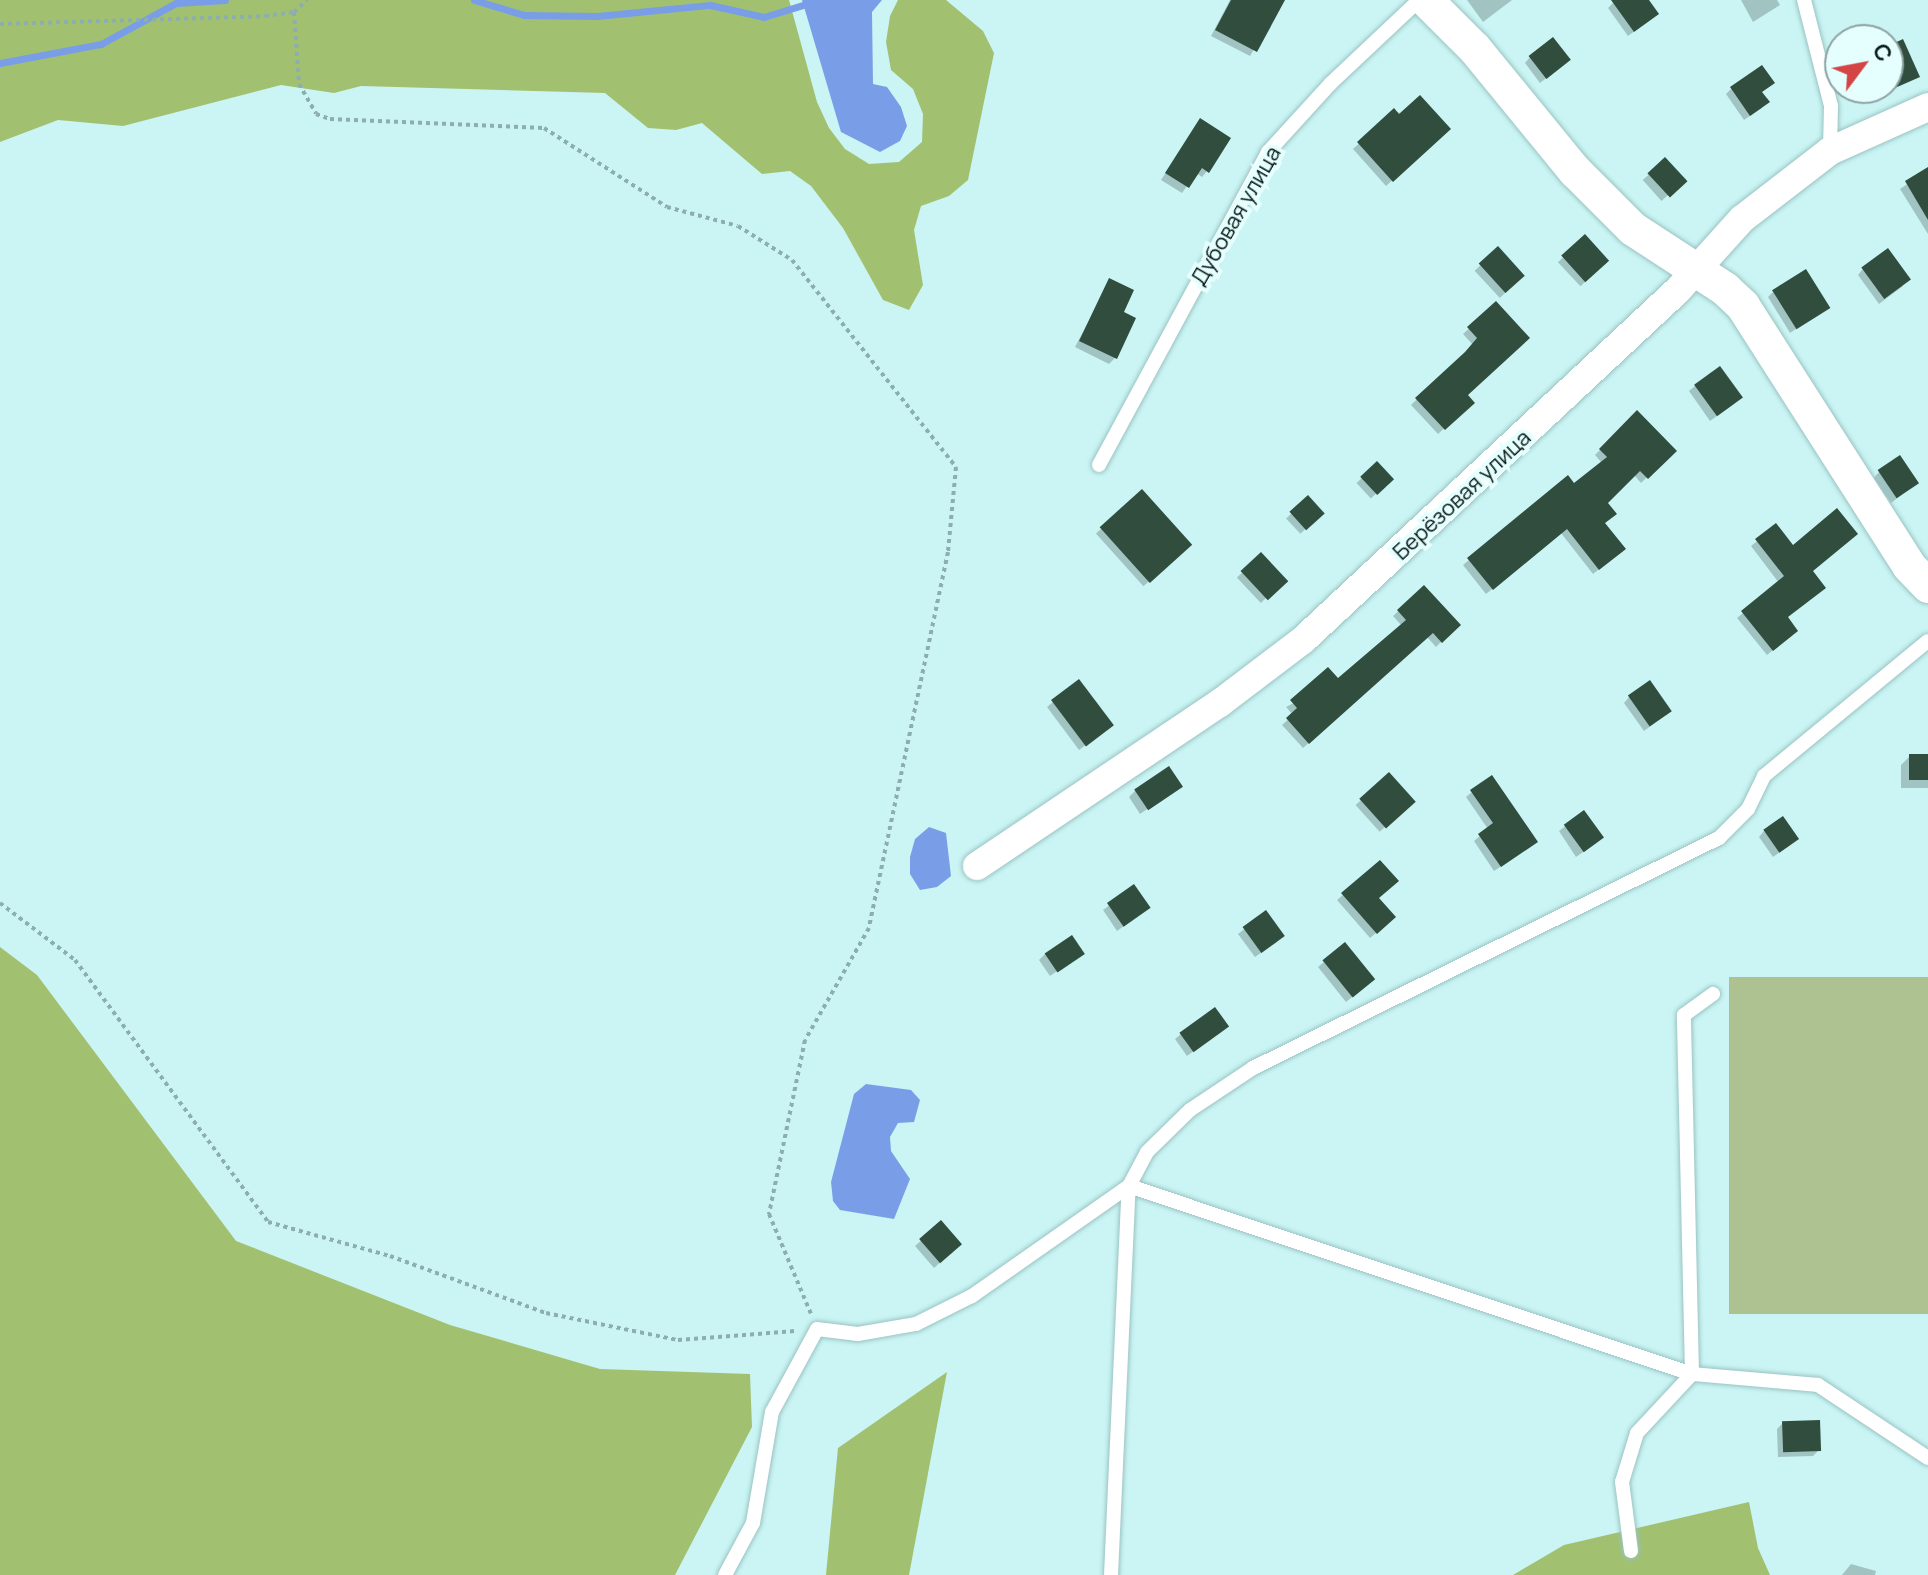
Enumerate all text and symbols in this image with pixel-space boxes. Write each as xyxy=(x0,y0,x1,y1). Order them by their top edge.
north arrow xyxy=(1824,24,1904,104)
text: С xyxy=(1866,38,1900,67)
street label: Дубовая улица xyxy=(1185,142,1287,290)
street label: Берёзовая улица xyxy=(1388,424,1536,566)

